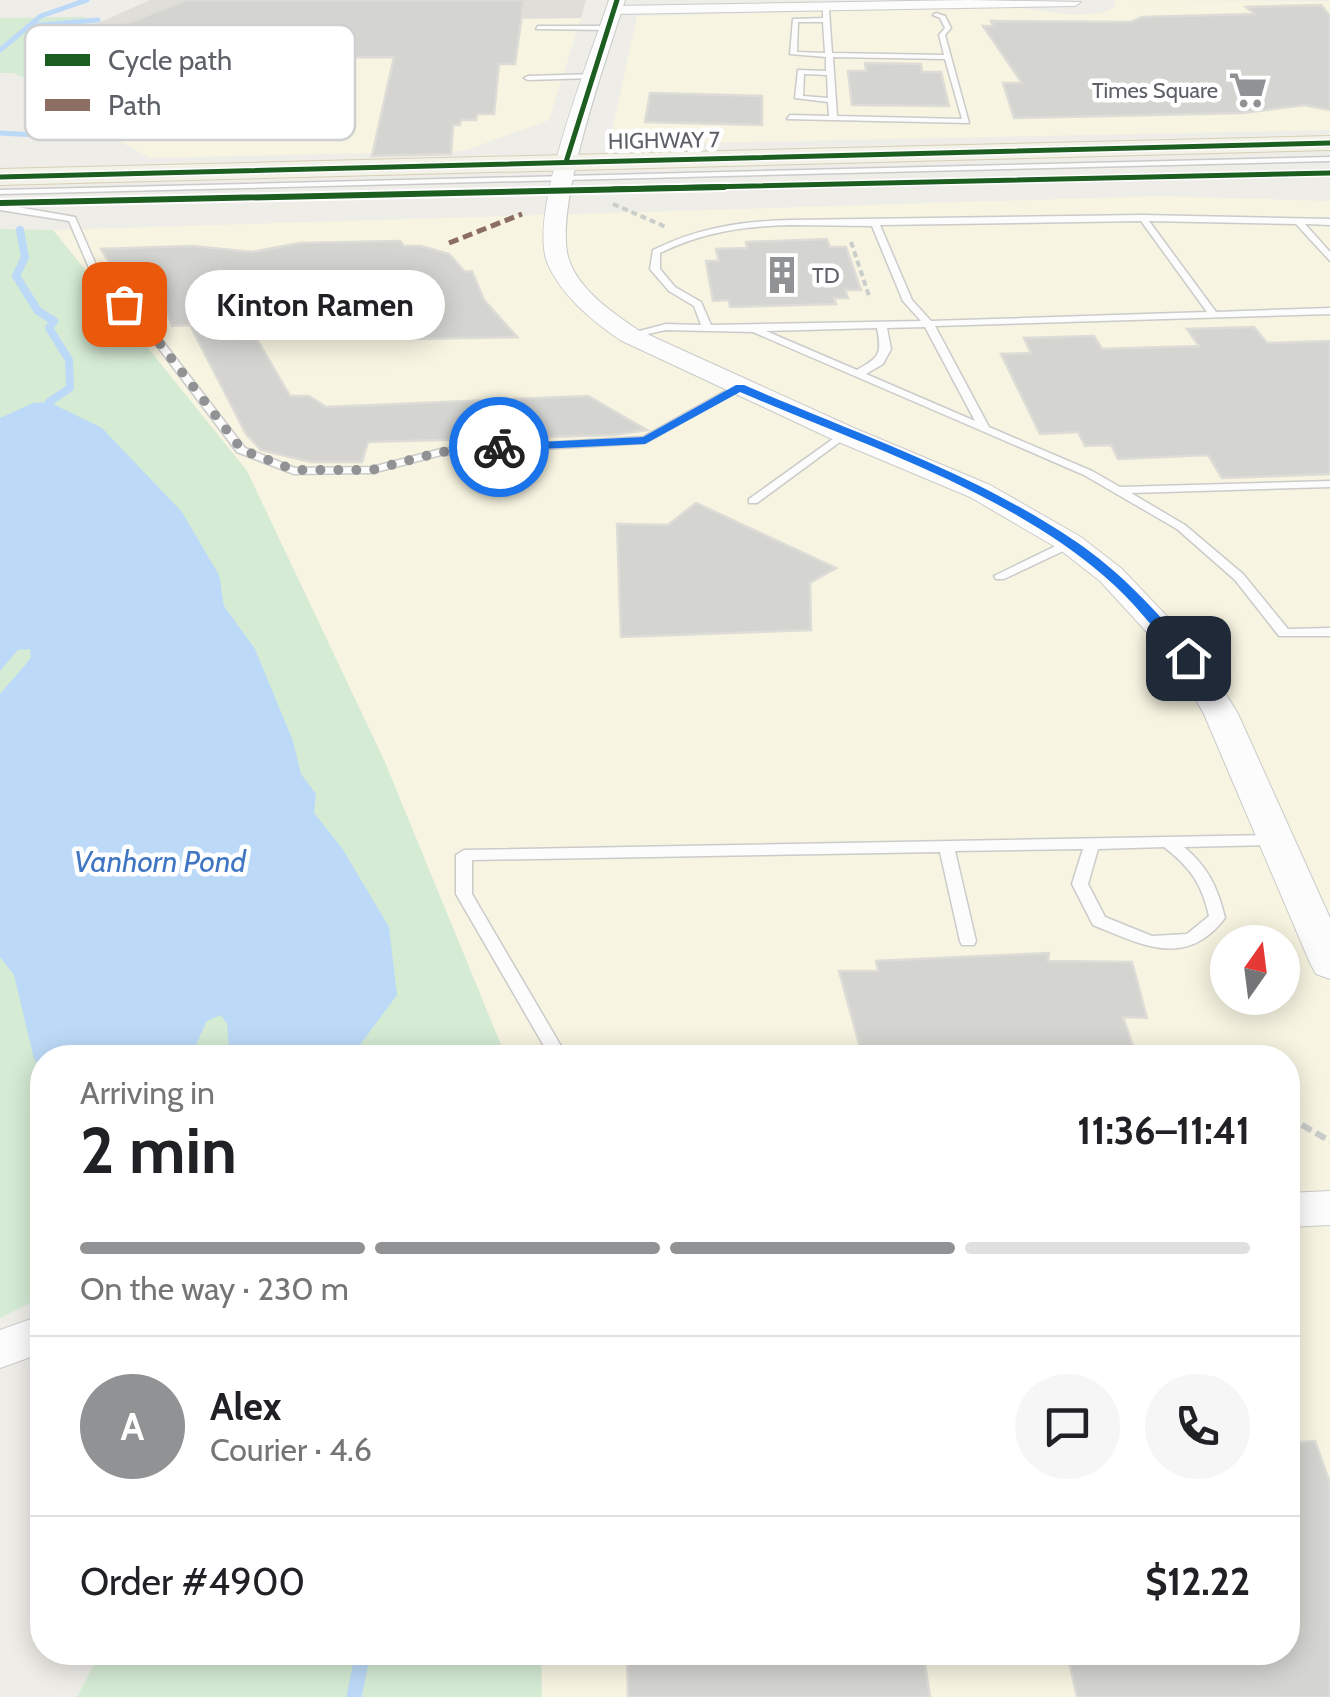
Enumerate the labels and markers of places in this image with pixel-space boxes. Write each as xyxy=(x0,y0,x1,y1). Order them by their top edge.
supermarket icon: Times Square xyxy=(1227,69,1269,111)
place label: Times Square xyxy=(1092,77,1218,104)
building icon: TD xyxy=(761,254,803,296)
pin xyxy=(82,262,167,347)
place label: TD xyxy=(812,262,840,289)
callout: Kinton Ramen xyxy=(184,269,444,339)
pin xyxy=(1146,616,1231,701)

